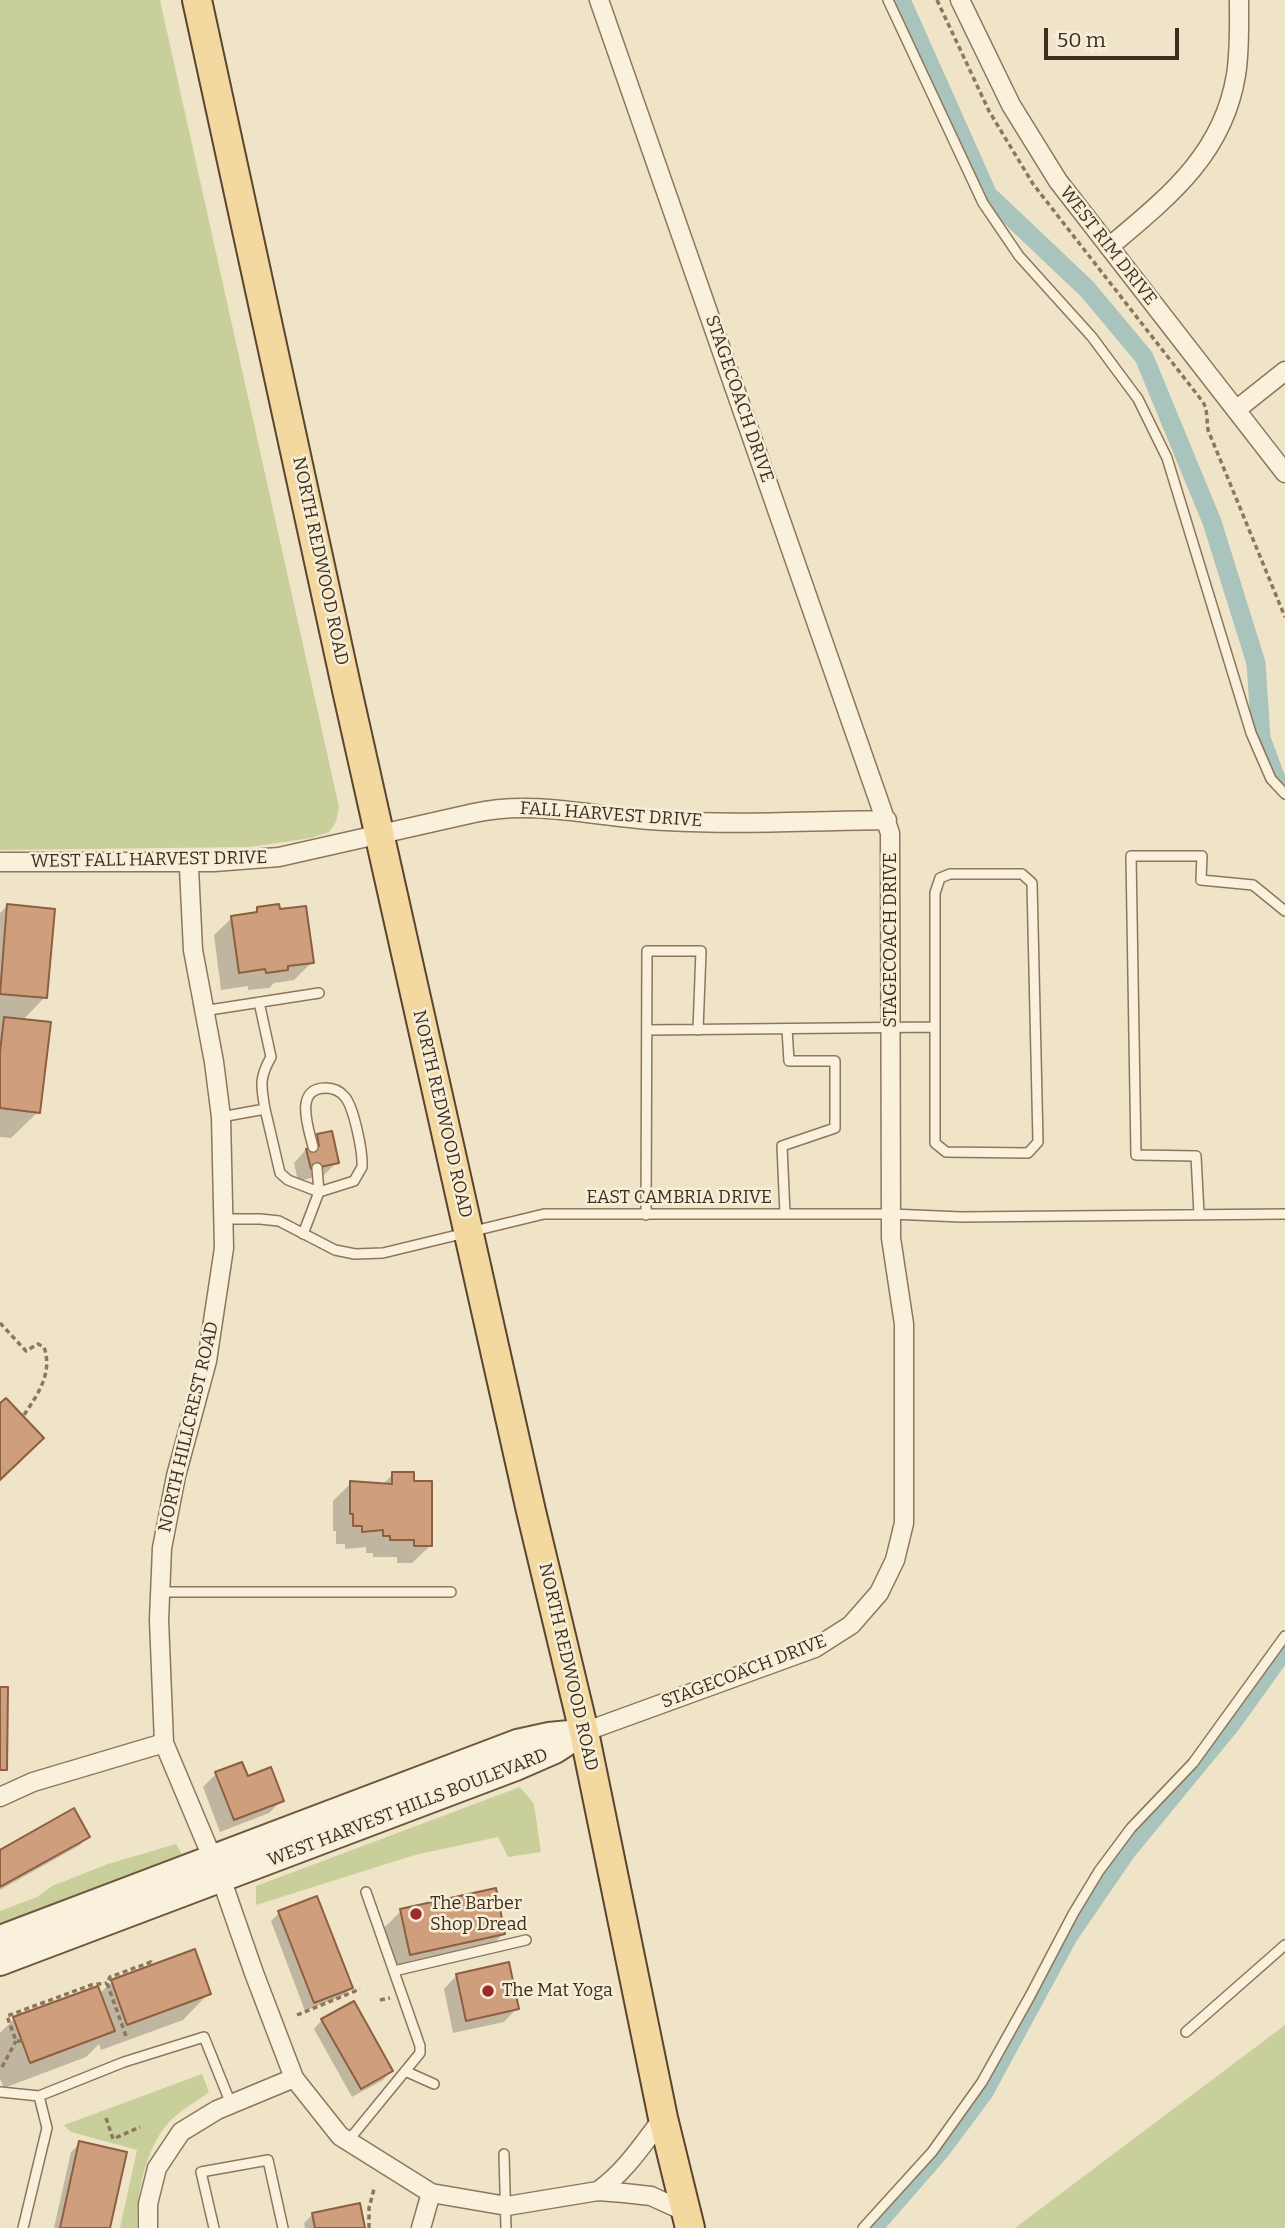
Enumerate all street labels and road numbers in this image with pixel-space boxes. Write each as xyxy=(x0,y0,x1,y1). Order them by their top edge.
street label: WEST RIM DRIVE xyxy=(1055,182,1161,310)
street label: STAGECOACH DRIVE xyxy=(700,313,778,485)
street label: NORTH REDWOOD ROAD xyxy=(287,455,353,667)
street label: FALL HARVEST DRIVE xyxy=(519,798,703,832)
street label: WEST FALL HARVEST DRIVE xyxy=(31,847,267,873)
street label: STAGECOACH DRIVE xyxy=(880,852,902,1028)
street label: NORTH REDWOOD ROAD xyxy=(408,1008,476,1220)
street label: EAST CAMBRIA DRIVE xyxy=(586,1187,772,1209)
street label: NORTH HILLCREST ROAD xyxy=(154,1320,224,1534)
street label: NORTH REDWOOD ROAD xyxy=(534,1561,602,1773)
street label: STAGECOACH DRIVE xyxy=(658,1630,830,1714)
street label: WEST HARVEST HILLS BOULEVARD xyxy=(265,1744,551,1872)

